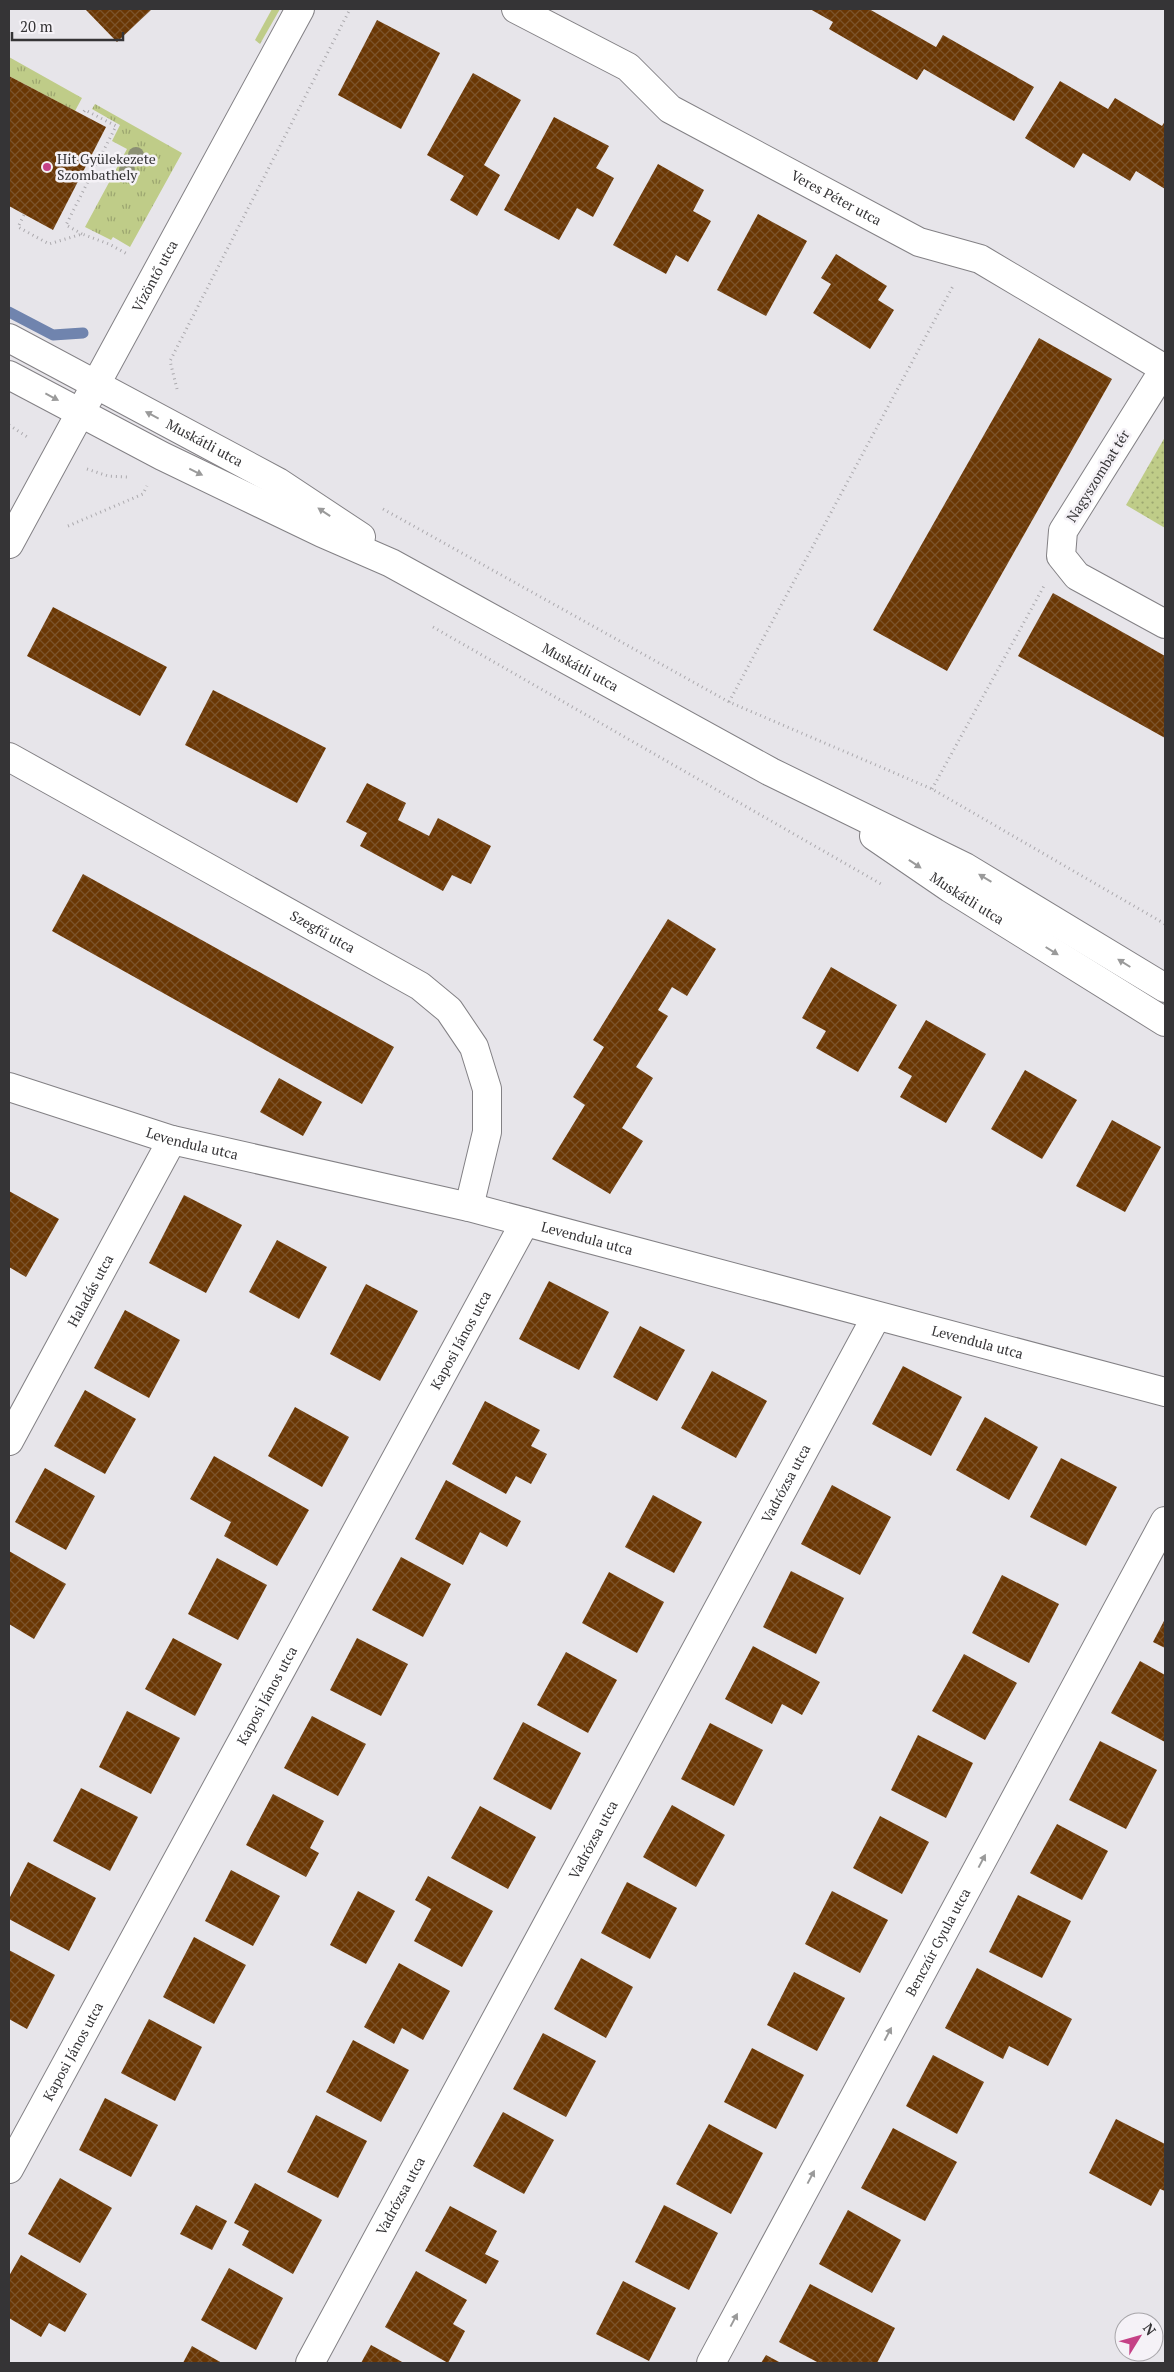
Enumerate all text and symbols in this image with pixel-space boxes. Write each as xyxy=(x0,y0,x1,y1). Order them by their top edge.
scale bar xyxy=(12,10,124,42)
text: 20 m xyxy=(20,16,53,36)
place label: Hit Gyülekezete Szombathely xyxy=(57,149,156,184)
marker: Hit Gyülekezete Szombathely xyxy=(41,161,53,173)
street label: Veres Péter utca xyxy=(788,165,885,229)
street label: Vízöntő utca xyxy=(127,236,182,315)
one-way arrow xyxy=(45,393,59,401)
one-way arrow xyxy=(145,411,160,419)
street label: Muskátli utca xyxy=(163,414,247,471)
street label: Nagyszombat tér xyxy=(1062,426,1134,525)
one-way arrow xyxy=(189,468,203,476)
one-way arrow xyxy=(318,507,331,516)
street label: Muskátli utca xyxy=(539,638,622,695)
one-way arrow xyxy=(908,859,922,869)
street label: Muskátli utca xyxy=(926,867,1008,929)
one-way arrow xyxy=(978,874,991,883)
street label: Szegfű utca xyxy=(287,906,359,957)
one-way arrow xyxy=(1046,946,1059,956)
one-way arrow xyxy=(1117,958,1130,967)
street label: Levendula utca xyxy=(144,1122,240,1164)
street label: Levendula utca xyxy=(539,1217,635,1259)
street label: Haladás utca xyxy=(63,1251,117,1330)
street label: Kaposi János utca xyxy=(426,1287,495,1393)
street label: Levendula utca xyxy=(930,1320,1026,1363)
street label: Vadrózsa utca xyxy=(757,1441,814,1526)
street label: Kaposi János utca xyxy=(232,1643,301,1748)
street label: Vadrózsa utca xyxy=(564,1797,622,1882)
one-way arrow xyxy=(978,1853,986,1868)
street label: Benczúr Gyula utca xyxy=(901,1885,974,1999)
street label: Kaposi János utca xyxy=(38,1998,107,2104)
one-way arrow xyxy=(884,2027,892,2042)
street label: Vadrózsa utca xyxy=(371,2153,429,2238)
one-way arrow xyxy=(807,2170,815,2185)
north arrow xyxy=(1114,2312,1164,2362)
one-way arrow xyxy=(730,2313,738,2328)
text: N xyxy=(1139,2319,1161,2339)

